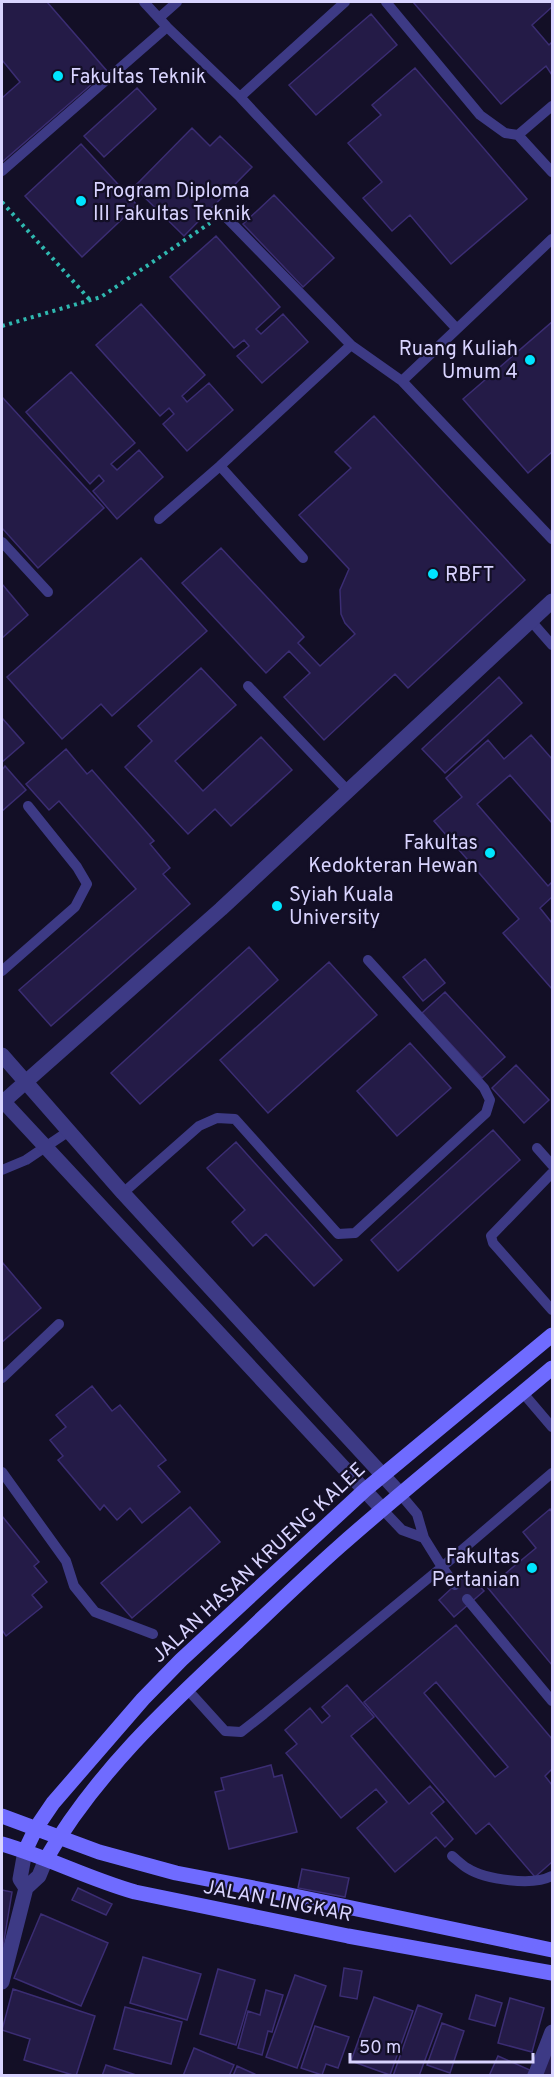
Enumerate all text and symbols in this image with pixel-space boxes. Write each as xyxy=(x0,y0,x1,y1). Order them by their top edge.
place label: Fakultas Teknik xyxy=(70,65,206,91)
marker: Fakultas Teknik xyxy=(51,69,65,83)
place label: Program Diploma III Fakultas Teknik xyxy=(93,179,251,228)
marker: Program Diploma III Fakultas Teknik xyxy=(74,194,88,208)
place label: Ruang Kuliah Umum 4 xyxy=(399,337,518,386)
marker: Ruang Kuliah Umum 4 xyxy=(523,353,537,367)
place label: RBFT xyxy=(445,563,495,589)
marker: RBFT xyxy=(426,567,440,581)
place label: Fakultas Kedokteran Hewan xyxy=(308,831,478,880)
marker: Fakultas Kedokteran Hewan xyxy=(483,846,497,860)
place label: Syiah Kuala University xyxy=(289,883,394,932)
marker: Syiah Kuala University xyxy=(270,899,284,913)
street label: JALAN HASAN KRUENG KALEE xyxy=(147,1457,372,1669)
place label: Fakultas Pertanian xyxy=(432,1545,520,1594)
marker: Fakultas Pertanian xyxy=(525,1561,539,1575)
street label: JALAN LINGKAR xyxy=(201,1875,354,1929)
scale bar xyxy=(350,2026,533,2064)
text: 50 m xyxy=(359,2037,401,2060)

